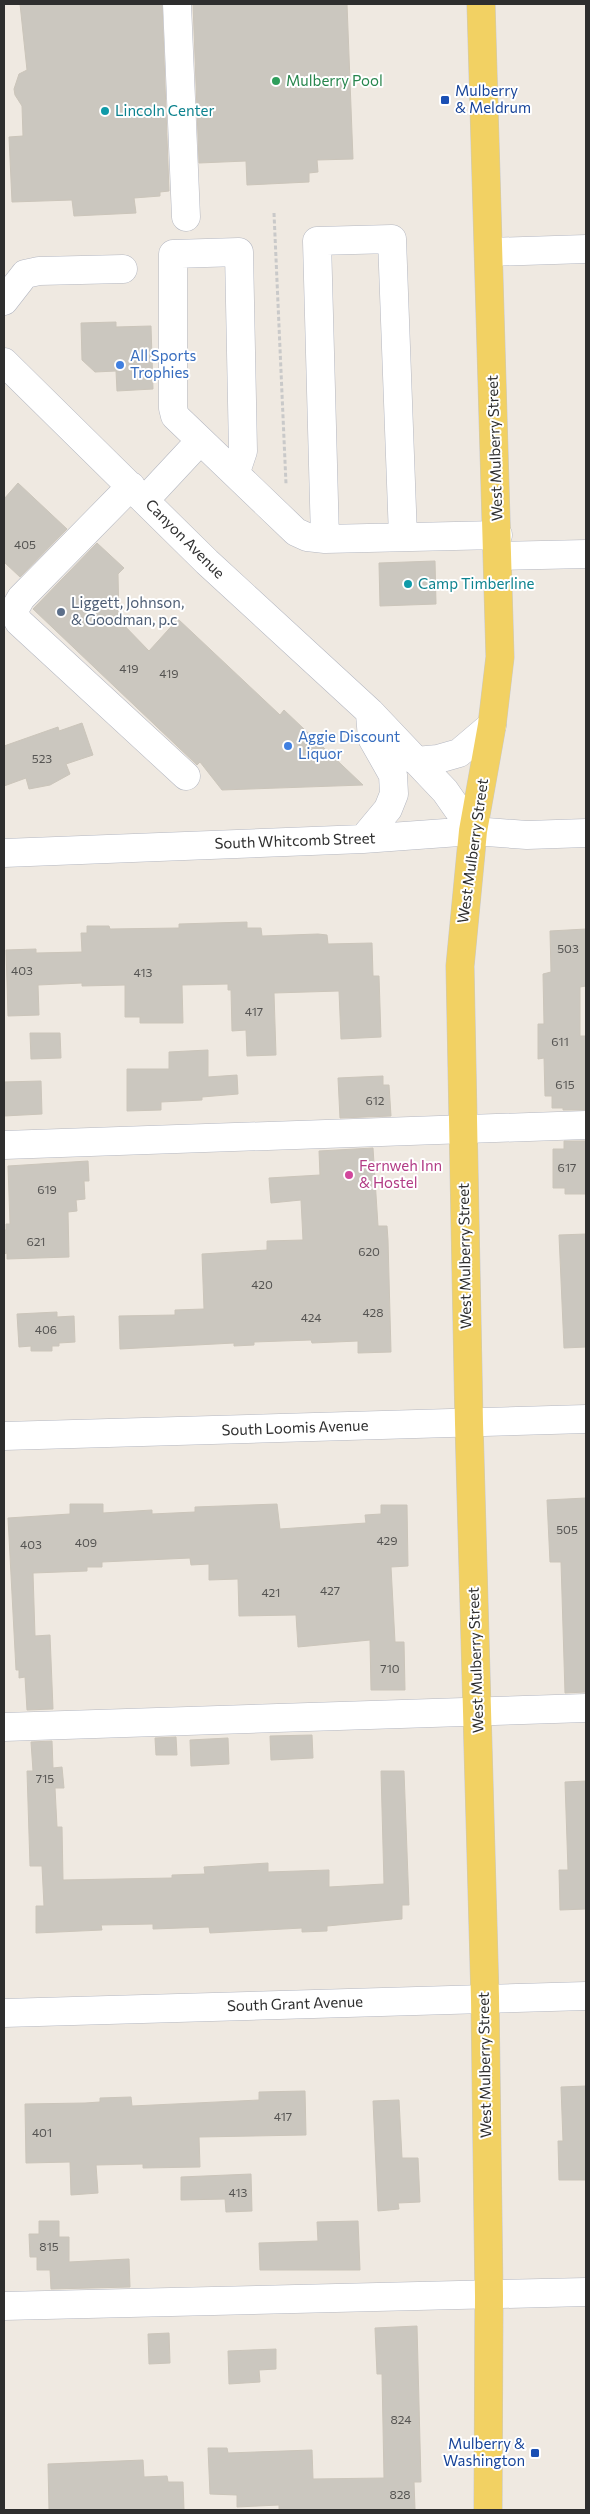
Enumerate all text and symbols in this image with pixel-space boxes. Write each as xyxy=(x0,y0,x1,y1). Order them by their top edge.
place label: Mulberry Pool xyxy=(286,71,383,89)
marker: Mulberry Pool xyxy=(270,75,282,87)
place label: Mulberry & Meldrum xyxy=(455,81,531,116)
marker: Mulberry & Meldrum xyxy=(439,94,451,106)
place label: Lincoln Center xyxy=(115,101,214,119)
marker: Lincoln Center xyxy=(99,105,111,117)
place label: All Sports Trophies xyxy=(130,346,197,381)
marker: All Sports Trophies xyxy=(114,359,126,371)
street label: West Mulberry Street xyxy=(482,375,506,521)
street label: Canyon Avenue xyxy=(142,495,229,582)
house number: 405 xyxy=(14,537,36,551)
place label: Camp Timberline xyxy=(418,574,535,592)
marker: Camp Timberline xyxy=(402,578,414,590)
place label: Liggett, Johnson, & Goodman, p.c xyxy=(71,593,184,628)
marker: Liggett, Johnson, & Goodman, p.c xyxy=(55,606,67,618)
house number: 419 xyxy=(119,661,139,675)
house number: 419 xyxy=(159,666,179,680)
place label: Aggie Discount Liquor xyxy=(298,727,400,762)
marker: Aggie Discount Liquor xyxy=(282,740,294,752)
house number: 523 xyxy=(32,751,52,765)
street label: West Mulberry Street xyxy=(453,777,491,925)
street label: South Whitcomb Street xyxy=(214,828,376,852)
house number: 503 xyxy=(557,941,579,955)
house number: 403 xyxy=(11,963,33,977)
house number: 413 xyxy=(134,965,153,979)
house number: 417 xyxy=(245,1004,263,1018)
house number: 611 xyxy=(551,1034,569,1048)
house number: 615 xyxy=(555,1077,575,1091)
house number: 612 xyxy=(365,1093,385,1107)
place label: Fernweh Inn & Hostel xyxy=(359,1156,442,1191)
house number: 617 xyxy=(558,1160,576,1174)
marker: Fernweh Inn & Hostel xyxy=(343,1169,355,1181)
house number: 619 xyxy=(37,1182,57,1196)
street label: West Mulberry Street xyxy=(454,1183,474,1329)
house number: 621 xyxy=(26,1234,46,1248)
house number: 620 xyxy=(358,1244,380,1258)
house number: 420 xyxy=(251,1277,273,1291)
house number: 428 xyxy=(363,1305,383,1319)
house number: 424 xyxy=(301,1310,321,1324)
house number: 406 xyxy=(35,1322,57,1336)
street label: South Loomis Avenue xyxy=(221,1415,369,1439)
house number: 505 xyxy=(556,1522,578,1536)
house number: 429 xyxy=(377,1533,397,1547)
house number: 409 xyxy=(75,1535,97,1549)
house number: 403 xyxy=(20,1537,42,1551)
house number: 427 xyxy=(320,1583,340,1597)
house number: 421 xyxy=(262,1585,280,1599)
street label: West Mulberry Street xyxy=(463,1587,487,1733)
house number: 710 xyxy=(380,1661,400,1675)
house number: 715 xyxy=(36,1771,54,1785)
street label: South Grant Avenue xyxy=(227,1992,363,2014)
street label: West Mulberry Street xyxy=(474,1992,494,2138)
house number: 417 xyxy=(274,2109,292,2123)
house number: 401 xyxy=(32,2125,52,2139)
house number: 413 xyxy=(229,2185,248,2199)
house number: 815 xyxy=(39,2239,59,2253)
house number: 824 xyxy=(391,2412,411,2426)
place label: Mulberry & Washington xyxy=(443,2434,525,2469)
marker: Mulberry & Washington xyxy=(529,2447,541,2459)
house number: 828 xyxy=(389,2487,411,2501)

